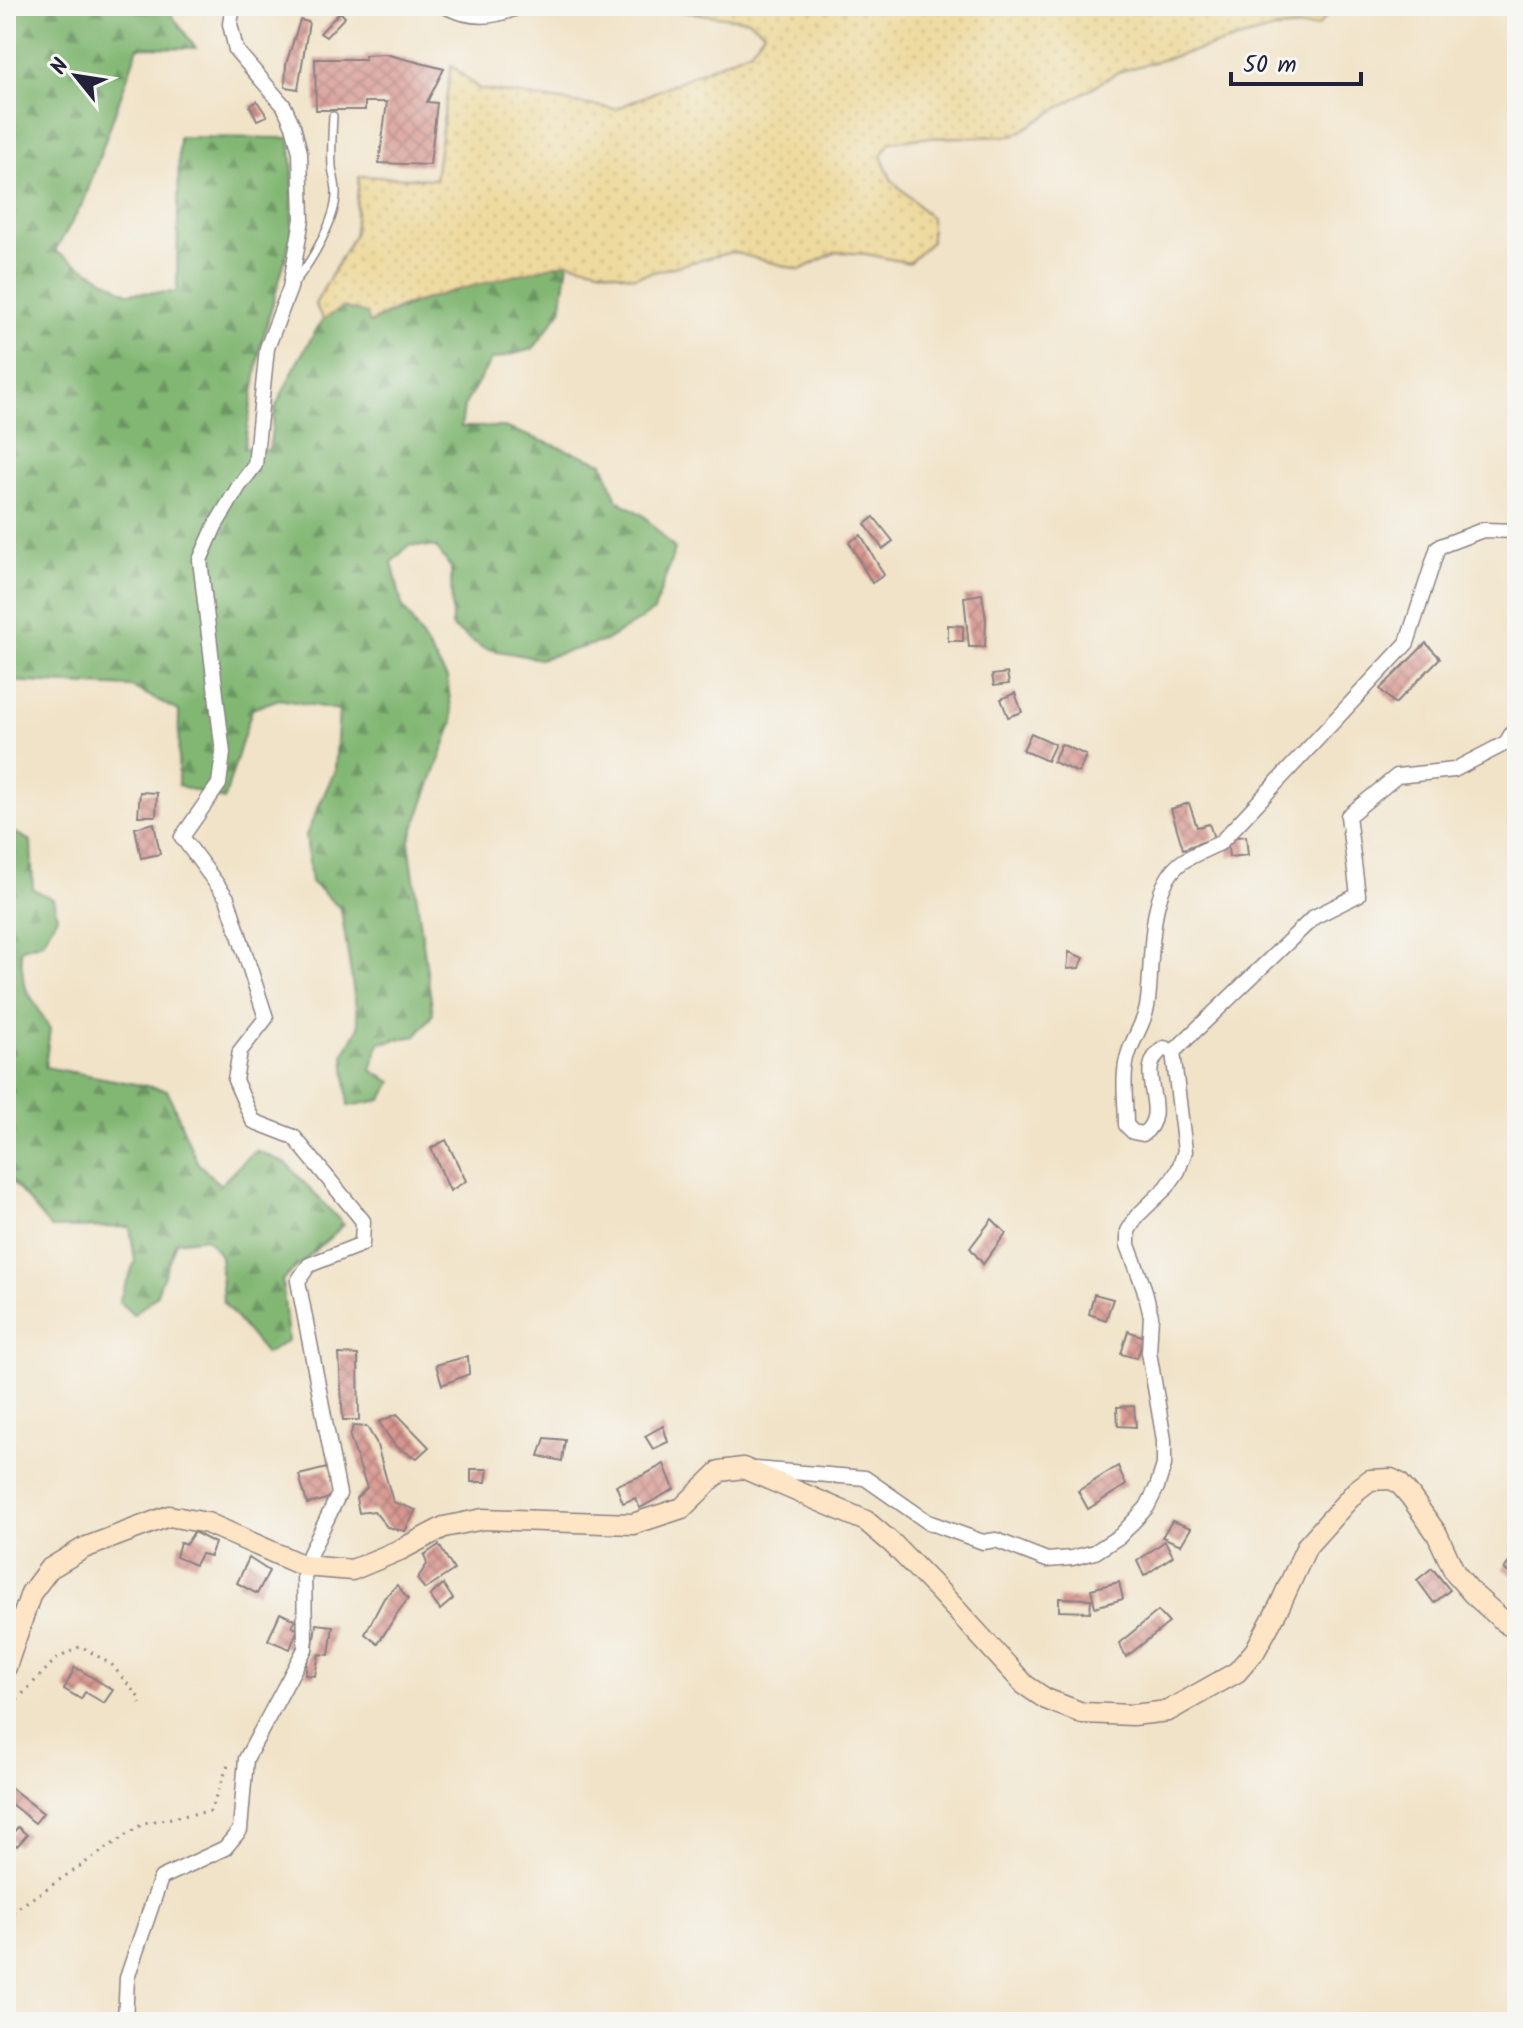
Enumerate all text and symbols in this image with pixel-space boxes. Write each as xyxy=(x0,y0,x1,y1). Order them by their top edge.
north arrow xyxy=(36,36,116,116)
scale bar xyxy=(1231,36,1361,86)
text: 50 m xyxy=(1243,46,1297,85)
text: N xyxy=(42,52,80,82)

